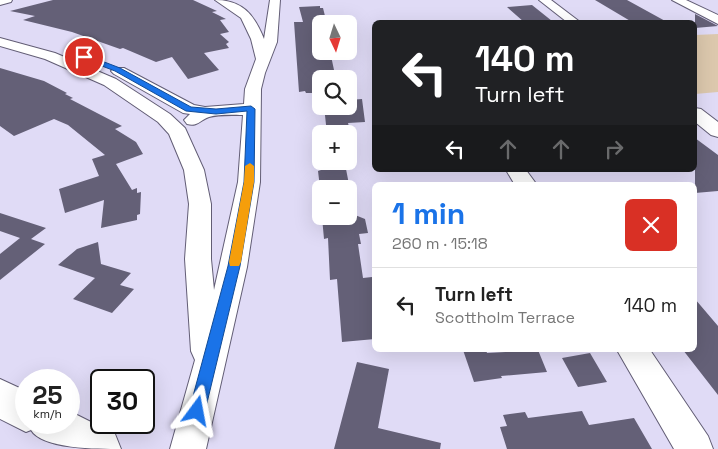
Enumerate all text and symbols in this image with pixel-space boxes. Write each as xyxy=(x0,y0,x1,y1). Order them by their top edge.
north arrow xyxy=(312,15,358,60)
map controls xyxy=(312,15,357,225)
pin xyxy=(63,36,105,78)
text: 140 m xyxy=(475,37,575,81)
icon: left xyxy=(392,40,457,105)
icon: arrive xyxy=(70,43,98,71)
button: search xyxy=(312,70,357,115)
text: Turn left xyxy=(475,80,565,108)
button: + xyxy=(312,125,357,170)
icon: left xyxy=(441,135,469,163)
icon: ahead xyxy=(494,135,522,163)
icon: ahead xyxy=(547,135,575,163)
icon: right xyxy=(600,135,628,163)
button: − xyxy=(312,180,357,225)
text: 1 min xyxy=(392,194,465,233)
button: close xyxy=(625,199,677,251)
text: 260 m · 15:18 xyxy=(392,233,488,254)
text: Turn left xyxy=(435,282,513,307)
icon: left xyxy=(392,291,420,319)
text: 140 m xyxy=(624,293,677,318)
text: Scottholm Terrace xyxy=(435,307,575,328)
speed limit sign: 30 xyxy=(90,369,155,434)
text: 25 xyxy=(33,379,62,411)
position arrow xyxy=(170,384,222,436)
text: km/h xyxy=(33,406,62,422)

